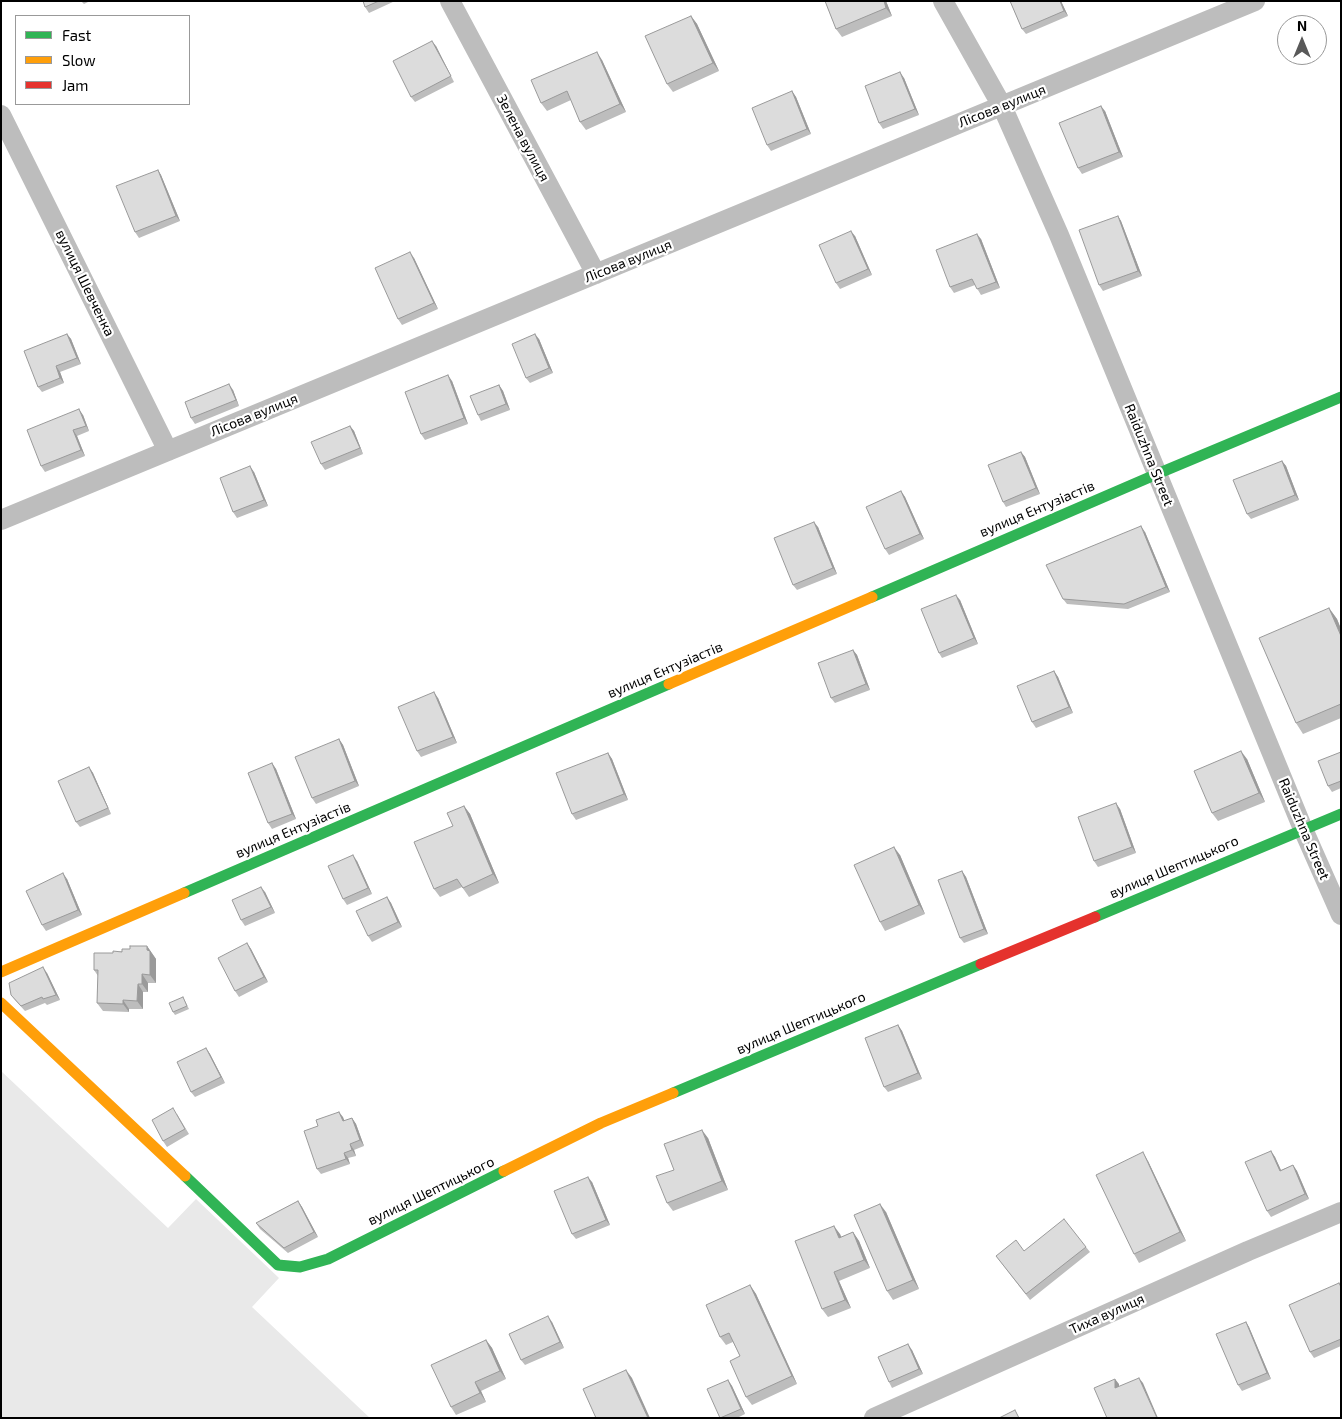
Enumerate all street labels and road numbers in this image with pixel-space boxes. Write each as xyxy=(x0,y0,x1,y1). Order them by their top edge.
street label: Лісова вулиця xyxy=(956,81,1048,131)
street label: Зелена вулиця xyxy=(493,92,553,184)
street label: вулиця Шевченка xyxy=(52,227,118,339)
street label: Лісова вулиця xyxy=(582,236,674,286)
street label: Лісова вулиця xyxy=(208,390,300,440)
street label: Raiduzhna Street xyxy=(1121,401,1177,509)
street label: вулиця Ентузіастів xyxy=(977,477,1097,541)
street label: вулиця Ентузіастів xyxy=(605,638,725,702)
street label: Raiduzhna Street xyxy=(1275,776,1333,882)
street label: вулиця Ентузіастів xyxy=(233,798,353,862)
street label: вулиця Шептицького xyxy=(1107,832,1241,902)
street label: вулиця Шептицького xyxy=(734,988,868,1058)
street label: вулиця Шептицького xyxy=(365,1153,497,1229)
street label: Тиха вулиця xyxy=(1067,1290,1147,1338)

